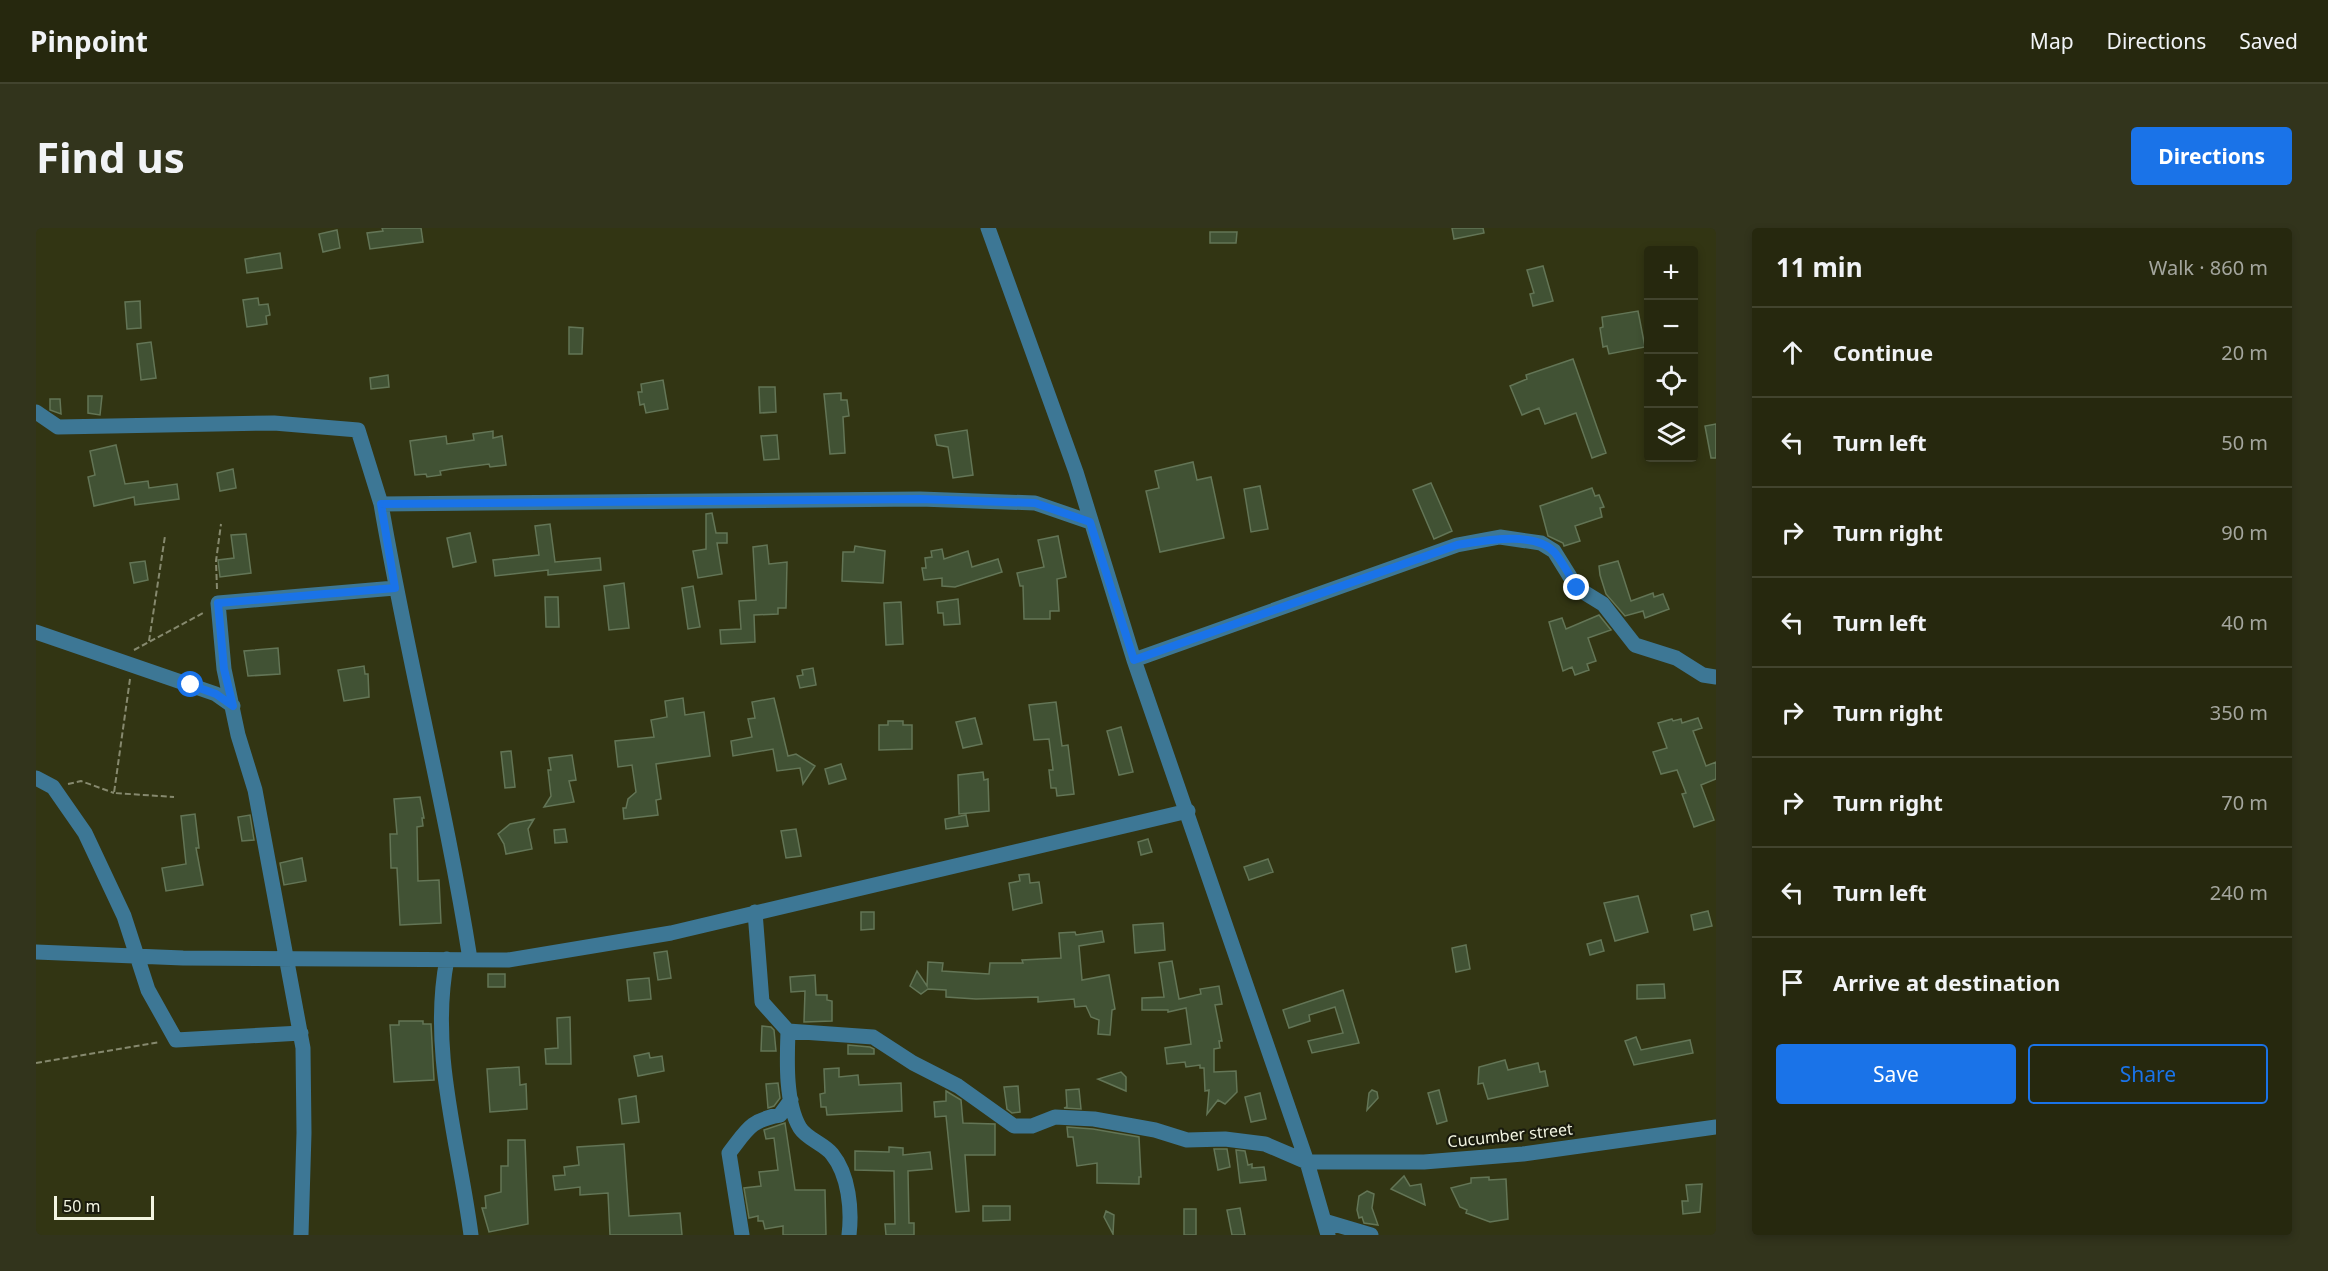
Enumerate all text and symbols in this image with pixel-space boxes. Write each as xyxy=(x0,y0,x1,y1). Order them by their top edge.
text: Pinpoint xyxy=(30,22,148,60)
text: Map xyxy=(2030,27,2074,55)
text: Directions xyxy=(2107,27,2206,55)
text: Saved xyxy=(2239,27,2298,55)
button: Directions xyxy=(2131,127,2292,185)
text: Find us xyxy=(36,128,185,185)
map controls xyxy=(1644,246,1698,462)
button: + xyxy=(1644,246,1698,300)
text: 11 min xyxy=(1776,249,1863,285)
text: Walk · 860 m xyxy=(2149,254,2268,281)
button: − xyxy=(1644,300,1698,354)
icon: ahead xyxy=(1776,336,1809,369)
text: Continue xyxy=(1833,337,1933,367)
text: 20 m xyxy=(2221,339,2268,366)
button: locate xyxy=(1644,354,1698,408)
button: layers xyxy=(1644,408,1698,462)
icon: left xyxy=(1776,426,1809,459)
text: Turn left xyxy=(1833,427,1927,457)
text: 50 m xyxy=(2221,429,2268,456)
icon: right xyxy=(1776,516,1809,549)
text: Turn right xyxy=(1833,517,1943,547)
text: 90 m xyxy=(2221,519,2268,546)
route end xyxy=(1563,574,1589,600)
icon: left xyxy=(1776,606,1809,639)
text: Turn left xyxy=(1833,607,1927,637)
text: 40 m xyxy=(2221,609,2268,636)
route start xyxy=(177,671,203,697)
icon: right xyxy=(1776,696,1809,729)
text: Turn right xyxy=(1833,697,1943,727)
text: 350 m xyxy=(2210,699,2268,726)
icon: right xyxy=(1776,786,1809,819)
text: Turn right xyxy=(1833,787,1943,817)
text: 70 m xyxy=(2221,789,2268,816)
icon: left xyxy=(1776,876,1809,909)
text: Turn left xyxy=(1833,877,1927,907)
text: 240 m xyxy=(2210,879,2268,906)
icon: arrive xyxy=(1776,966,1809,999)
text: Arrive at destination xyxy=(1833,967,2060,997)
button: Save xyxy=(1776,1044,2016,1104)
button: Share xyxy=(2028,1044,2268,1104)
street label: Cucumber street xyxy=(1446,1117,1574,1153)
scale bar xyxy=(54,1193,154,1220)
text: 50 m xyxy=(63,1195,100,1217)

